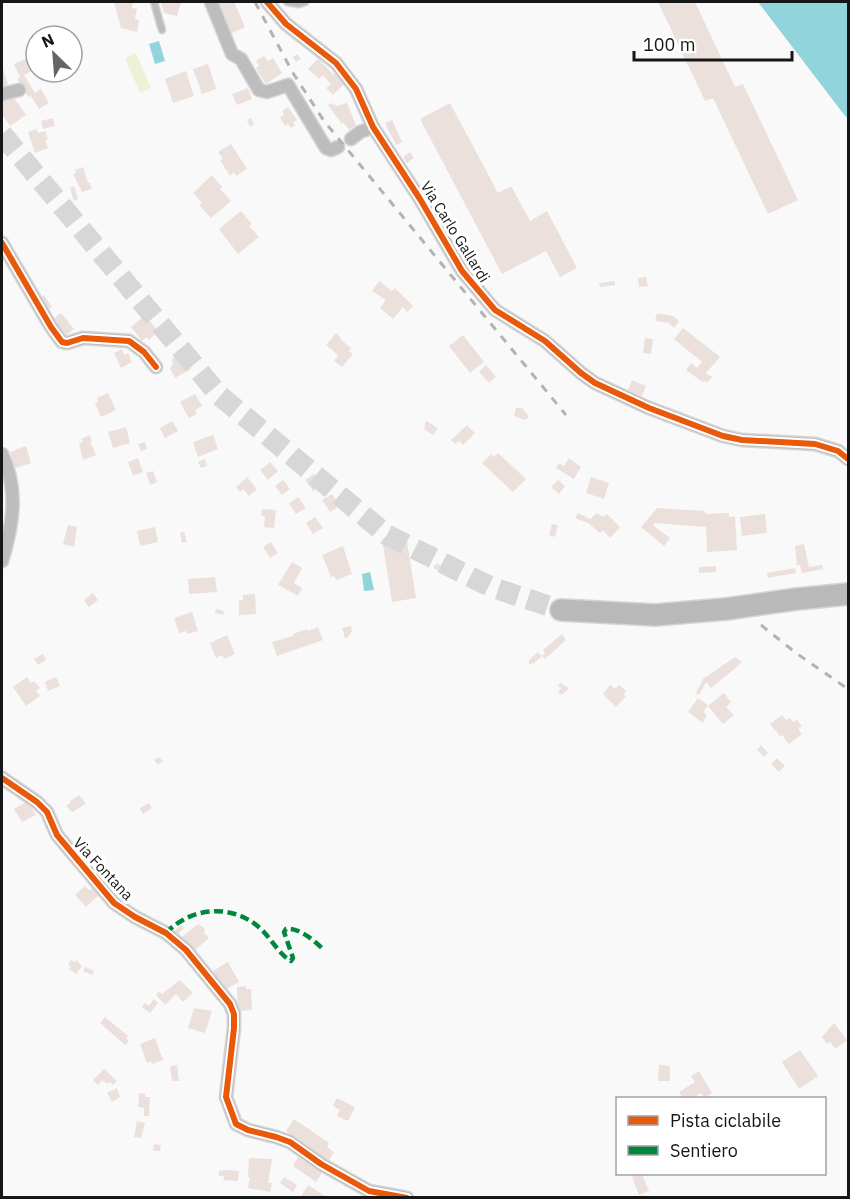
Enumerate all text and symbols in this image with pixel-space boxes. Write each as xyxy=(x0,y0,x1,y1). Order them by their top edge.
north arrow xyxy=(24,24,84,84)
scale bar xyxy=(634,24,792,62)
text: N xyxy=(38,29,57,52)
text: 100 m xyxy=(643,33,695,56)
street label: Via Carlo Gallardi xyxy=(417,178,494,286)
street label: Via Fontana xyxy=(69,833,137,904)
legend xyxy=(616,1097,826,1175)
text: Pista ciclabile xyxy=(670,1109,781,1132)
text: Sentiero xyxy=(670,1139,738,1162)

